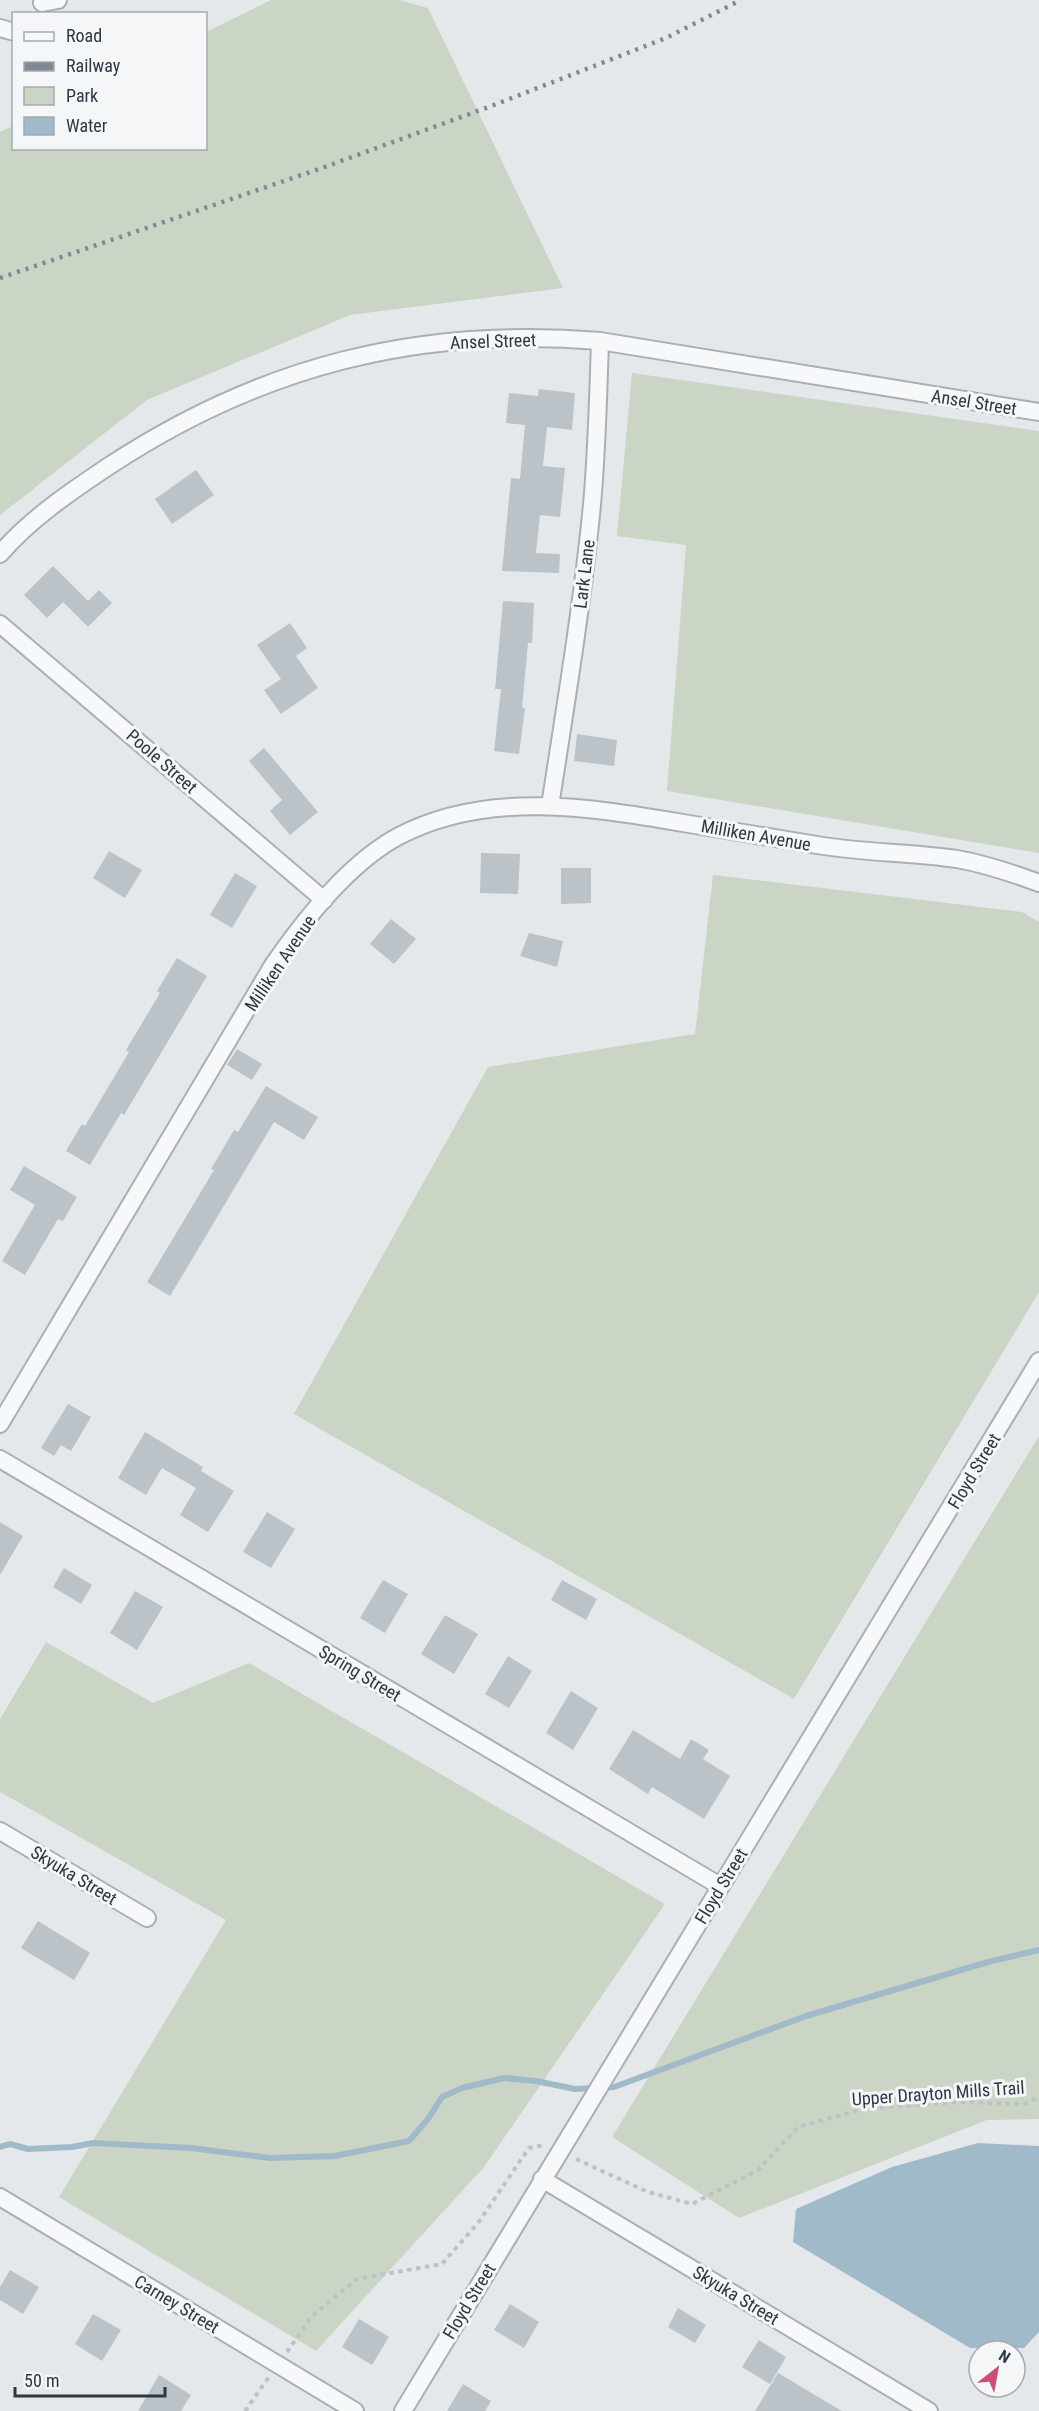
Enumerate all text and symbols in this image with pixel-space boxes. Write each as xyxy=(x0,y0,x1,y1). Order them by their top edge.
legend xyxy=(12,12,207,150)
text: Road xyxy=(66,25,102,46)
text: Railway xyxy=(66,55,121,76)
text: Park xyxy=(66,85,98,106)
text: Water xyxy=(66,115,108,136)
street label: Ansel Street xyxy=(450,329,536,353)
street label: Ansel Street xyxy=(930,385,1018,419)
street label: Lark Lane xyxy=(569,538,599,610)
street label: Poole Street xyxy=(122,725,202,797)
street label: Milliken Avenue xyxy=(699,815,813,855)
street label: Milliken Avenue xyxy=(240,911,320,1015)
street label: Floyd Street xyxy=(943,1429,1005,1513)
street label: Spring Street xyxy=(315,1640,405,1706)
street label: Skyuka Street xyxy=(27,1841,121,1909)
street label: Floyd Street xyxy=(690,1844,752,1928)
street label: Upper Drayton Mills Trail xyxy=(851,2076,1025,2110)
street label: Floyd Street xyxy=(438,2259,500,2343)
street label: Skyuka Street xyxy=(689,2261,783,2329)
street label: Carney Street xyxy=(131,2270,223,2338)
north arrow xyxy=(967,2339,1027,2399)
text: N xyxy=(995,2346,1014,2367)
scale bar xyxy=(15,2360,165,2398)
text: 50 m xyxy=(24,2370,59,2391)

